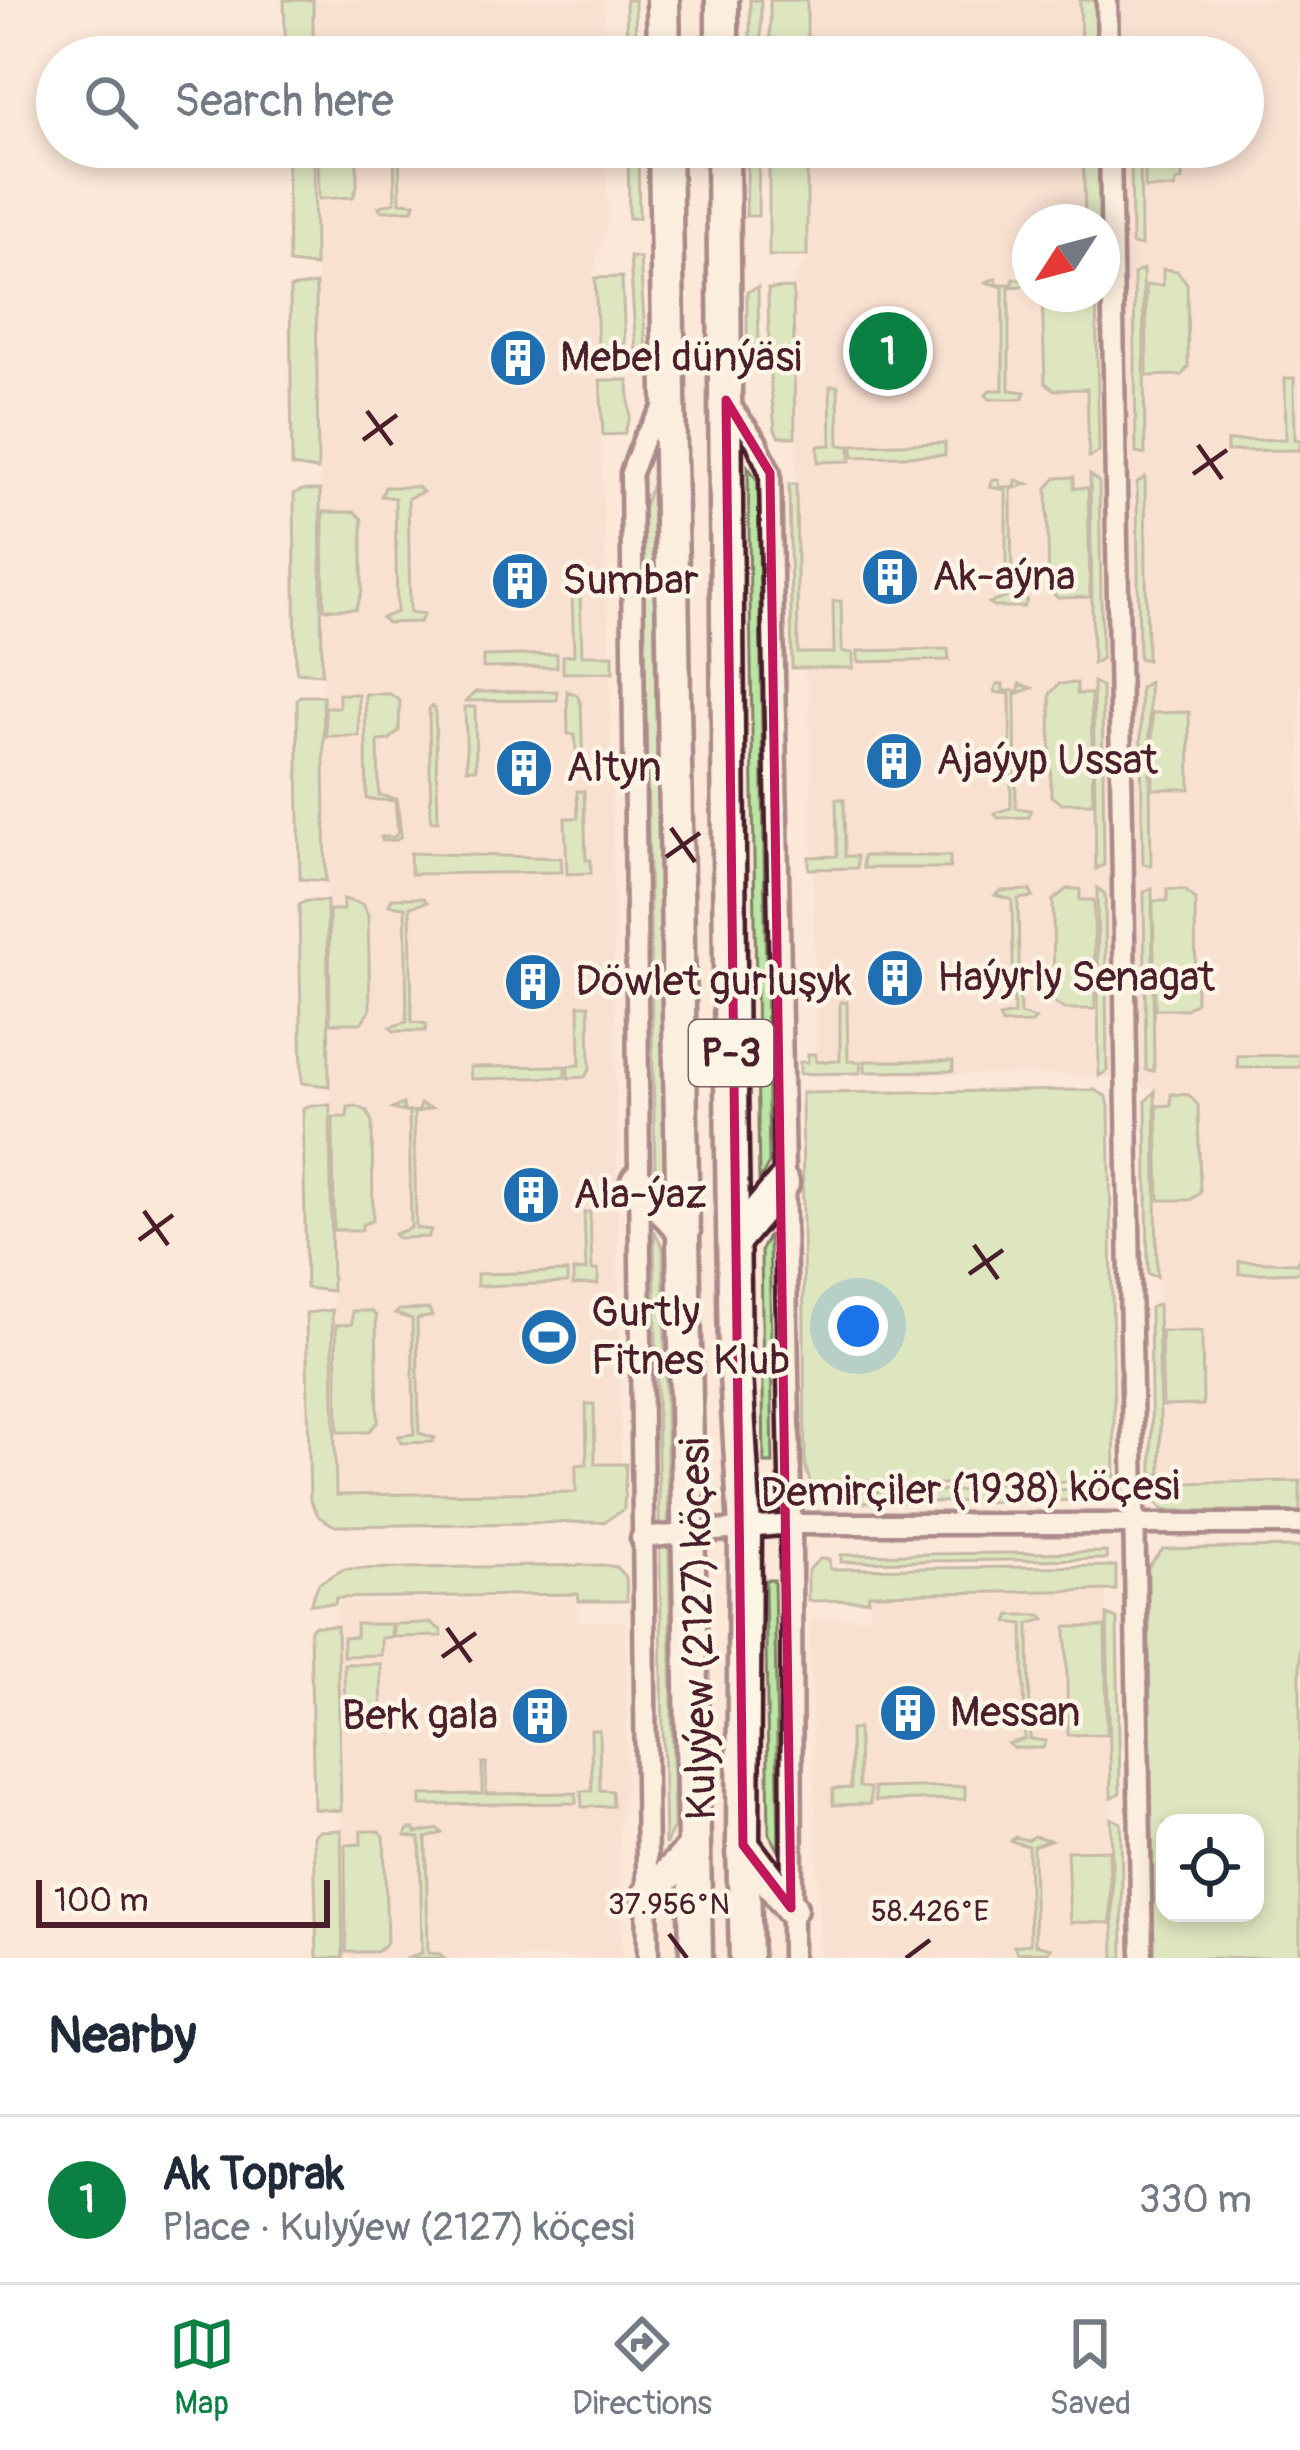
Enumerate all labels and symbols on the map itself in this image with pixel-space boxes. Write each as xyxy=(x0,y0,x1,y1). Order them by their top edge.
north arrow xyxy=(1012,204,1120,312)
pin: 1 xyxy=(849,306,927,396)
building icon: Mebel dünýäsi xyxy=(487,327,549,389)
place label: Mebel dünýäsi xyxy=(560,332,802,384)
building icon: Ak-aýna xyxy=(859,546,921,608)
building icon: Sumbar xyxy=(489,550,551,612)
place label: Ak-aýna xyxy=(932,551,1075,603)
place label: Sumbar xyxy=(562,555,699,607)
building icon: Ajaýyp Ussat xyxy=(863,730,925,792)
place label: Ajaýyp Ussat xyxy=(936,735,1158,787)
building icon: Altyn xyxy=(493,737,555,799)
place label: Altyn xyxy=(566,742,662,794)
building icon: Haýyrly Senagat xyxy=(864,947,926,1009)
building icon: Döwlet gurluşyk xyxy=(502,951,564,1013)
place label: Haýyrly Senagat xyxy=(937,952,1215,1004)
place label: Döwlet gurluşyk xyxy=(575,956,852,1008)
road number: P-3 xyxy=(689,1020,773,1086)
building icon: Ala-ýaz xyxy=(500,1164,562,1226)
place label: Ala-ýaz xyxy=(573,1169,707,1221)
place label: Gurtly Fitnes Klub xyxy=(591,1287,790,1387)
your location xyxy=(828,1296,888,1356)
sports icon: Gurtly Fitnes Klub xyxy=(518,1306,580,1368)
street label: Kulyýew (2127) köçesi xyxy=(670,1437,728,1821)
street label: Demirçiler (1938) köçesi xyxy=(760,1460,1180,1520)
building icon: Messan xyxy=(877,1682,939,1744)
building icon: Berk gala xyxy=(509,1685,571,1747)
place label: Messan xyxy=(950,1687,1081,1739)
place label: Berk gala xyxy=(342,1690,498,1742)
scale bar xyxy=(36,1874,330,1927)
text: 37.956°N xyxy=(608,1886,730,1923)
text: 58.426°E xyxy=(871,1893,989,1930)

